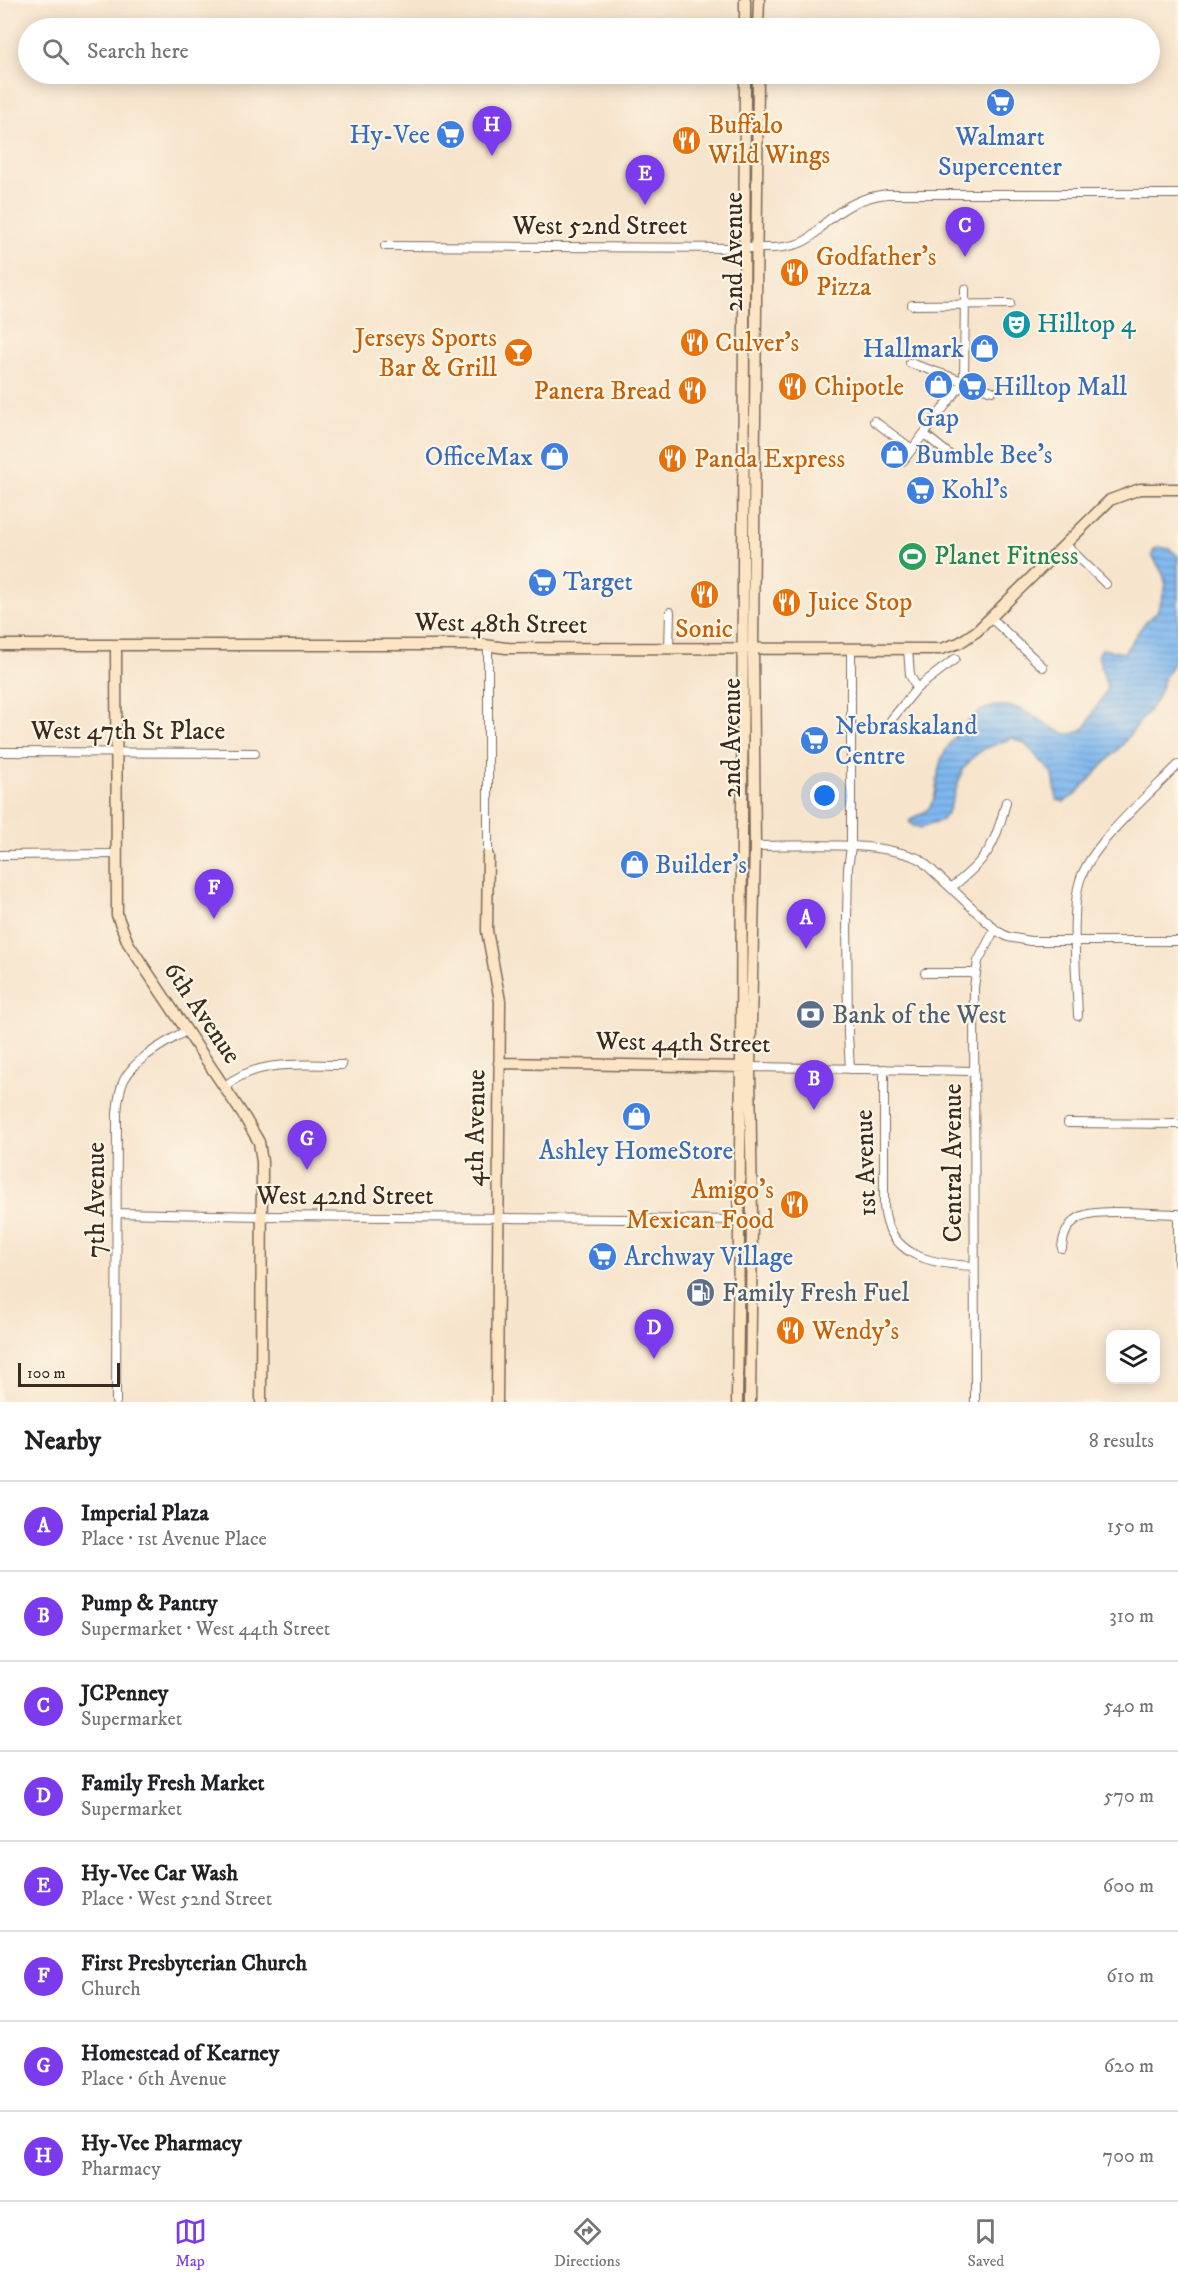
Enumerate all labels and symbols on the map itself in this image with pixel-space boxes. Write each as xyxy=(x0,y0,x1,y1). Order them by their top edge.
supermarket icon: Walmart Supercenter xyxy=(984,87,1016,119)
pin: H xyxy=(472,106,512,156)
place label: Buffalo Wild Wings xyxy=(707,109,830,172)
place label: Hy-Vee xyxy=(349,119,430,152)
supermarket icon: Hy-Vee xyxy=(435,119,467,151)
place label: Walmart Supercenter xyxy=(938,121,1062,184)
restaurant icon: Buffalo Wild Wings xyxy=(671,124,703,156)
pin: E xyxy=(626,156,664,205)
street label: 2nd Avenue xyxy=(718,192,751,312)
pin: C xyxy=(946,208,984,257)
street label: West 52nd Street xyxy=(511,210,688,243)
place label: Godfather's Pizza xyxy=(816,241,936,304)
restaurant icon: Godfather's Pizza xyxy=(779,256,811,288)
theatre icon: Hilltop 4 xyxy=(1000,308,1032,340)
place label: Hilltop 4 xyxy=(1037,308,1137,341)
place label: Jerseys Sports Bar & Grill xyxy=(353,322,497,385)
restaurant icon: Culver's xyxy=(678,327,710,359)
place label: Culver's xyxy=(715,327,799,360)
place label: Hallmark xyxy=(862,333,964,366)
shop icon: Hallmark xyxy=(969,333,1001,365)
bar icon: Jerseys Sports Bar & Grill xyxy=(502,337,534,369)
shop icon: Gap xyxy=(922,368,954,400)
restaurant icon: Chipotle xyxy=(777,371,809,403)
place label: Chipotle xyxy=(814,371,904,404)
supermarket icon: Hilltop Mall xyxy=(956,371,988,403)
place label: Hilltop Mall xyxy=(993,371,1127,404)
place label: Panera Bread xyxy=(534,375,671,408)
restaurant icon: Panera Bread xyxy=(676,375,708,407)
place label: Gap xyxy=(917,402,959,435)
shop icon: Bumble Bee's xyxy=(878,439,910,471)
place label: Bumble Bee's xyxy=(915,439,1053,472)
place label: OfficeMax xyxy=(425,441,533,474)
shop icon: OfficeMax xyxy=(538,441,570,473)
restaurant icon: Panda Express xyxy=(657,443,689,475)
place label: Panda Express xyxy=(694,443,845,476)
supermarket icon: Kohl's xyxy=(904,474,936,506)
place label: Kohl's xyxy=(941,474,1008,507)
sports icon: Planet Fitness xyxy=(897,540,929,572)
place label: Planet Fitness xyxy=(934,540,1079,573)
supermarket icon: Target xyxy=(526,566,558,598)
place label: Target xyxy=(563,566,633,599)
restaurant icon: Sonic xyxy=(688,579,720,611)
restaurant icon: Juice Stop xyxy=(771,586,803,618)
place label: Juice Stop xyxy=(806,586,912,619)
street label: West 48th Street xyxy=(413,606,588,642)
place label: Sonic xyxy=(675,613,733,646)
street label: 2nd Avenue xyxy=(716,678,749,798)
place label: Nebraskaland Centre xyxy=(835,710,977,773)
street label: West 47th St Place xyxy=(30,715,225,748)
supermarket icon: Nebraskaland Centre xyxy=(798,725,830,757)
your location xyxy=(810,781,839,810)
shop icon: Builder's xyxy=(618,849,650,881)
place label: Builder's xyxy=(655,849,747,882)
pin: F xyxy=(194,870,234,919)
pin: A xyxy=(786,900,826,949)
street label: 6th Avenue xyxy=(156,956,248,1070)
bank icon: Bank of the West xyxy=(795,999,827,1031)
place label: Bank of the West xyxy=(832,999,1007,1032)
street label: West 44th Street xyxy=(594,1025,771,1061)
pin: B xyxy=(794,1060,834,1110)
street label: 4th Avenue xyxy=(458,1069,494,1187)
street label: Central Avenue xyxy=(937,1084,970,1242)
shop icon: Ashley HomeStore xyxy=(620,1101,652,1133)
street label: 1st Avenue xyxy=(848,1109,884,1217)
pin: G xyxy=(288,1120,326,1170)
place label: Ashley HomeStore xyxy=(539,1135,733,1168)
street label: 7th Avenue xyxy=(80,1142,113,1258)
place label: Amigo's Mexican Food xyxy=(626,1174,774,1237)
street label: West 42nd Street xyxy=(255,1180,434,1213)
restaurant icon: Amigo's Mexican Food xyxy=(779,1189,811,1221)
supermarket icon: Archway Village xyxy=(587,1241,619,1273)
place label: Archway Village xyxy=(624,1241,793,1274)
fuel station icon: Family Fresh Fuel xyxy=(685,1277,717,1309)
place label: Family Fresh Fuel xyxy=(722,1277,909,1310)
pin: D xyxy=(634,1310,674,1359)
restaurant icon: Wendy's xyxy=(775,1315,807,1347)
place label: Wendy's xyxy=(811,1315,899,1348)
scale bar xyxy=(18,1360,120,1388)

